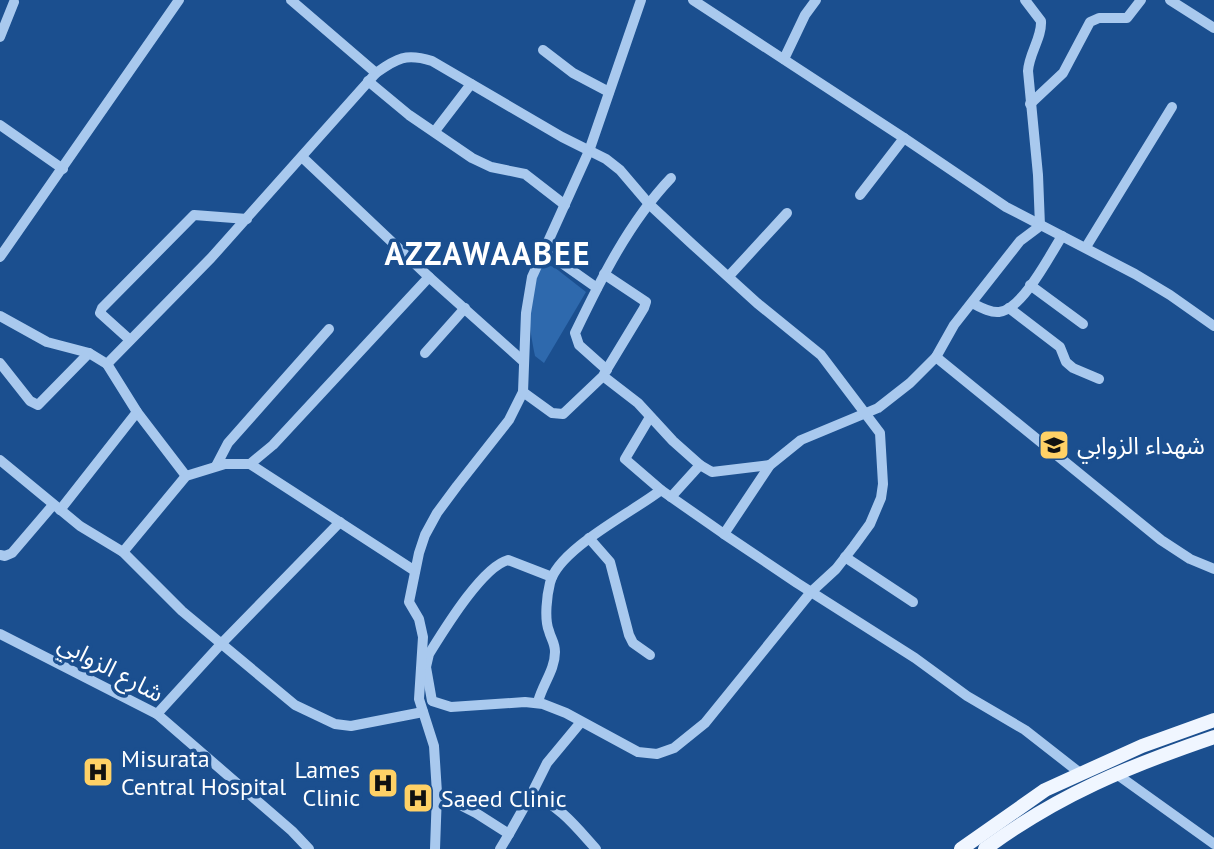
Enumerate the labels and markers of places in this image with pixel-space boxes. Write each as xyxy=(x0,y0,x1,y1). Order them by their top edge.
school or university icon: شهداء الزوابي xyxy=(1037,428,1071,462)
place label: شهداء الزوابي xyxy=(1077,430,1205,464)
place label: Misurata Central Hospital xyxy=(121,743,286,802)
place label: Lames Clinic xyxy=(294,754,360,813)
hospital icon: Misurata Central Hospital xyxy=(81,755,115,789)
hospital icon: Lames Clinic xyxy=(366,766,400,800)
hospital icon: Saeed Clinic xyxy=(401,781,435,815)
place label: Saeed Clinic xyxy=(441,783,567,814)

